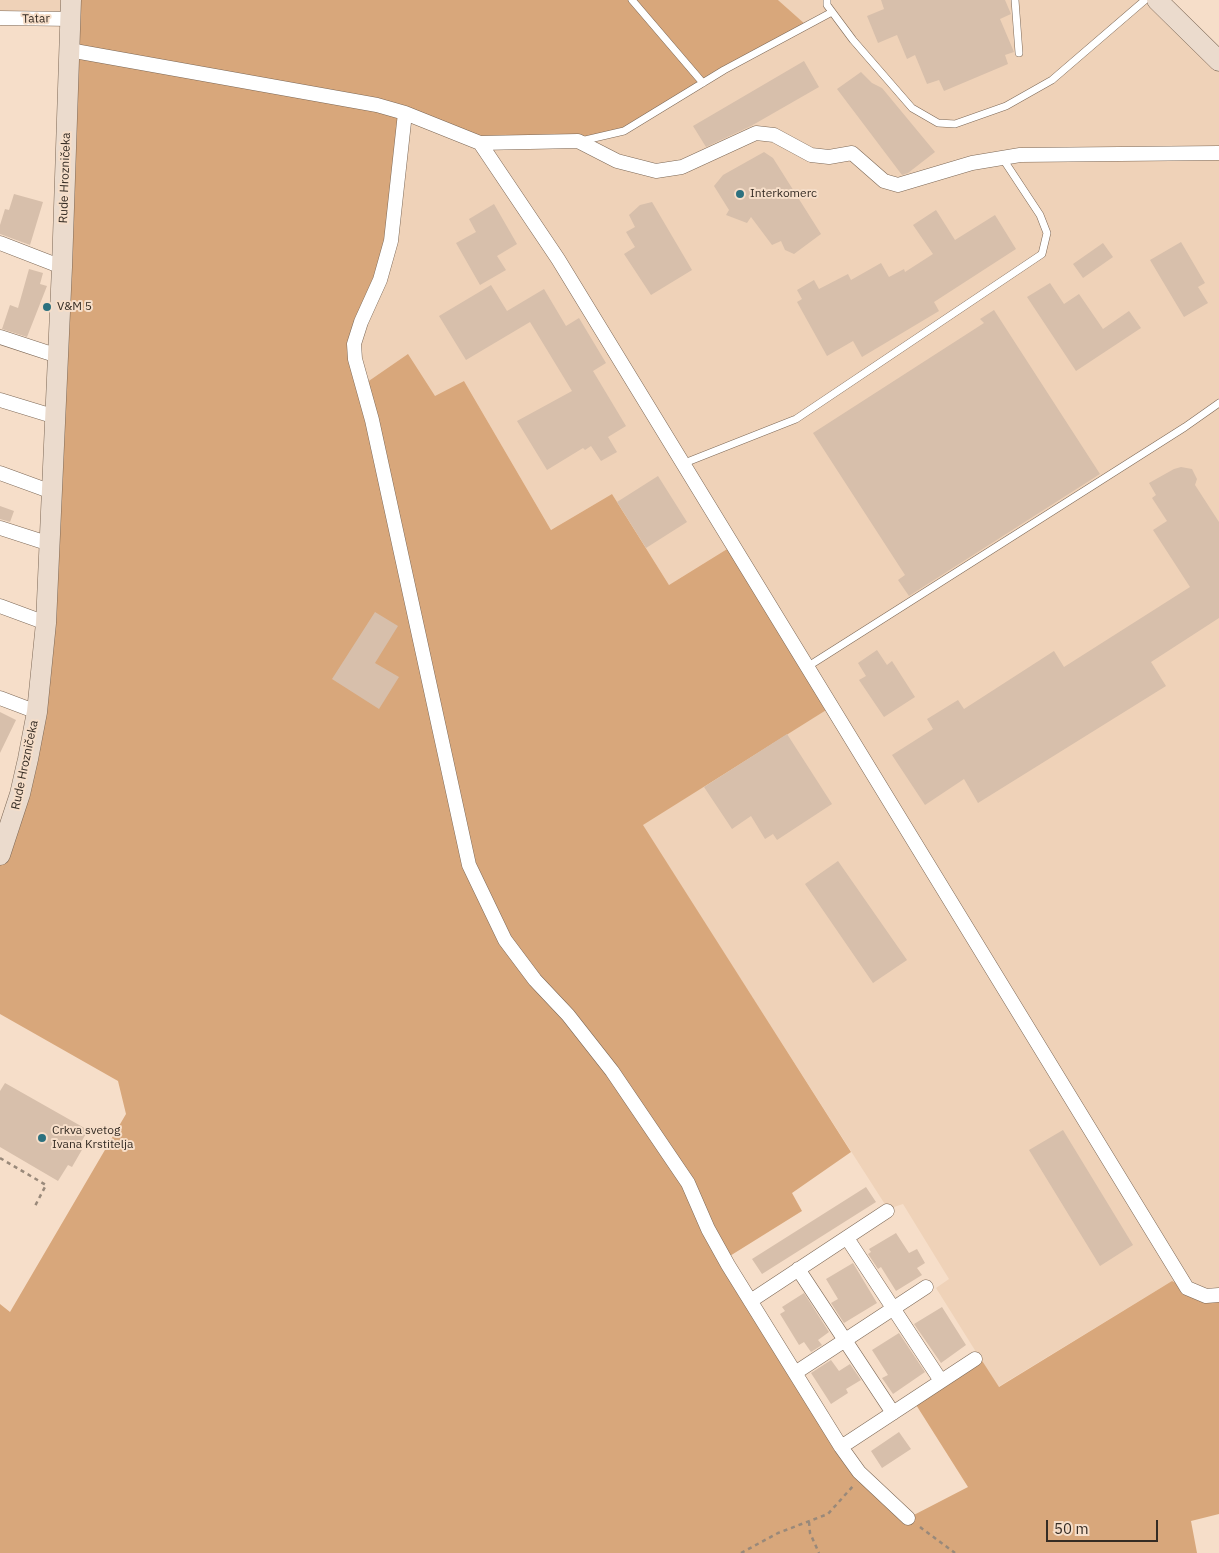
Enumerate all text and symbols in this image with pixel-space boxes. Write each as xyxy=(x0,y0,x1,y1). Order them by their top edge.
street label: Tatar xyxy=(22,12,50,26)
street label: Rude Hrozničeka xyxy=(56,132,74,224)
place label: Interkomerc xyxy=(750,187,817,201)
marker: Interkomerc xyxy=(734,188,746,200)
place label: V&M 5 xyxy=(57,300,92,314)
marker: V&M 5 xyxy=(41,301,53,313)
street label: Rude Hrozničeka xyxy=(9,719,41,811)
place label: Crkva svetog Ivana Krstitelja xyxy=(52,1124,133,1152)
marker: Crkva svetog Ivana Krstitelja xyxy=(36,1132,48,1144)
scale bar xyxy=(1049,1510,1162,1542)
text: 50 m xyxy=(1054,1519,1089,1538)

